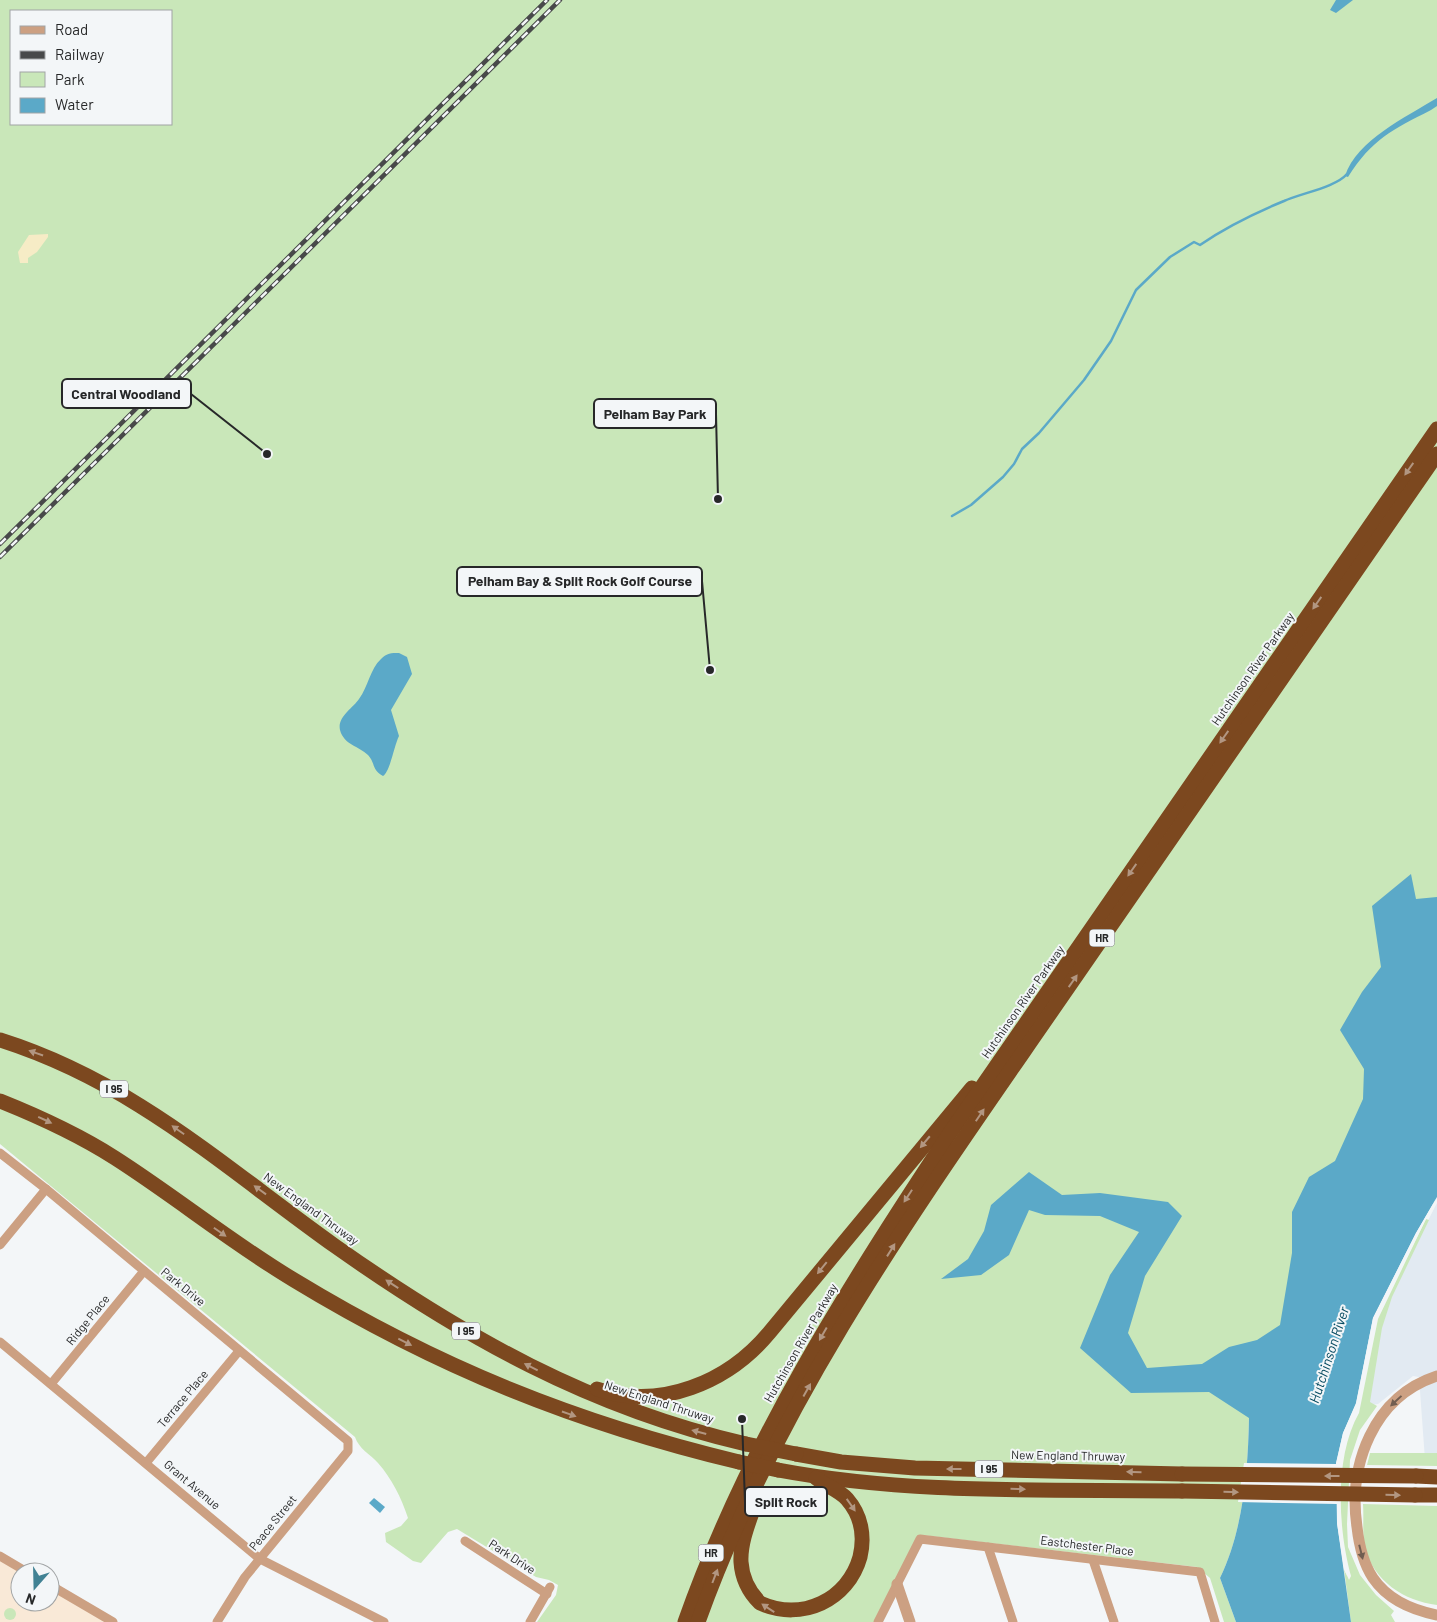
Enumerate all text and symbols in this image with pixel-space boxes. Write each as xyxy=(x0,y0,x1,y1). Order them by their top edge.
legend xyxy=(10,10,172,125)
text: Road xyxy=(55,20,88,38)
text: Railway xyxy=(55,45,104,63)
text: Park xyxy=(55,70,85,88)
text: Water xyxy=(55,95,94,113)
callout: Central Woodland xyxy=(62,379,191,408)
text: Central Woodland xyxy=(71,385,181,402)
callout: Pelham Bay Park xyxy=(594,399,716,428)
text: Pelham Bay Park xyxy=(604,405,707,422)
one-way arrow xyxy=(1404,463,1414,476)
callout: Pelham Bay & Split Rock Golf Course xyxy=(457,567,702,596)
text: Pelham Bay & Split Rock Golf Course xyxy=(468,572,692,589)
one-way arrow xyxy=(1312,596,1322,610)
street label: Hutchinson River Parkway xyxy=(1208,609,1297,728)
one-way arrow xyxy=(1219,730,1229,743)
one-way arrow xyxy=(1127,864,1137,877)
road number: HR xyxy=(1090,930,1114,946)
street label: Hutchinson River Parkway xyxy=(978,942,1067,1061)
one-way arrow xyxy=(1068,974,1078,988)
one-way arrow xyxy=(28,1049,43,1057)
road number: I 95 xyxy=(100,1080,128,1098)
one-way arrow xyxy=(975,1108,985,1121)
one-way arrow xyxy=(38,1117,52,1125)
one-way arrow xyxy=(171,1125,185,1135)
one-way arrow xyxy=(920,1135,931,1148)
street label: New England Thruway xyxy=(261,1169,362,1248)
one-way arrow xyxy=(253,1185,267,1195)
one-way arrow xyxy=(903,1189,913,1203)
one-way arrow xyxy=(213,1227,227,1237)
one-way arrow xyxy=(886,1243,895,1257)
one-way arrow xyxy=(817,1261,828,1274)
street label: Park Drive xyxy=(159,1264,209,1308)
one-way arrow xyxy=(385,1279,399,1289)
street label: Hutchinson River Parkway xyxy=(760,1280,840,1404)
street label: Ridge Place xyxy=(63,1291,112,1347)
water label: Hutchinson River xyxy=(1305,1304,1352,1405)
road number: I 95 xyxy=(452,1322,480,1340)
one-way arrow xyxy=(818,1328,827,1341)
one-way arrow xyxy=(397,1338,412,1346)
one-way arrow xyxy=(524,1363,538,1371)
street label: Terrace Place xyxy=(154,1367,210,1430)
street label: New England Thruway xyxy=(603,1377,716,1425)
one-way arrow xyxy=(803,1383,812,1396)
one-way arrow xyxy=(1390,1395,1402,1407)
one-way arrow xyxy=(562,1411,577,1418)
one-way arrow xyxy=(691,1428,706,1436)
street label: New England Thruway xyxy=(1011,1447,1126,1463)
street label: Grant Avenue xyxy=(162,1457,224,1512)
road number: I 95 xyxy=(975,1460,1003,1478)
one-way arrow xyxy=(945,1465,961,1473)
one-way arrow xyxy=(1125,1467,1141,1475)
one-way arrow xyxy=(1324,1472,1340,1480)
one-way arrow xyxy=(1010,1485,1026,1493)
callout: Split Rock xyxy=(745,1487,827,1516)
one-way arrow xyxy=(1223,1488,1239,1496)
one-way arrow xyxy=(1386,1491,1402,1499)
street label: Peace Street xyxy=(246,1492,299,1553)
text: Split Rock xyxy=(755,1493,818,1510)
one-way arrow xyxy=(846,1498,856,1512)
street label: Eastchester Place xyxy=(1040,1532,1135,1558)
street label: Park Drive xyxy=(487,1536,538,1576)
one-way arrow xyxy=(1358,1544,1366,1559)
road number: HR xyxy=(698,1545,724,1562)
north arrow xyxy=(10,1562,60,1612)
one-way arrow xyxy=(712,1569,720,1584)
text: N xyxy=(23,1590,38,1609)
one-way arrow xyxy=(761,1603,774,1612)

